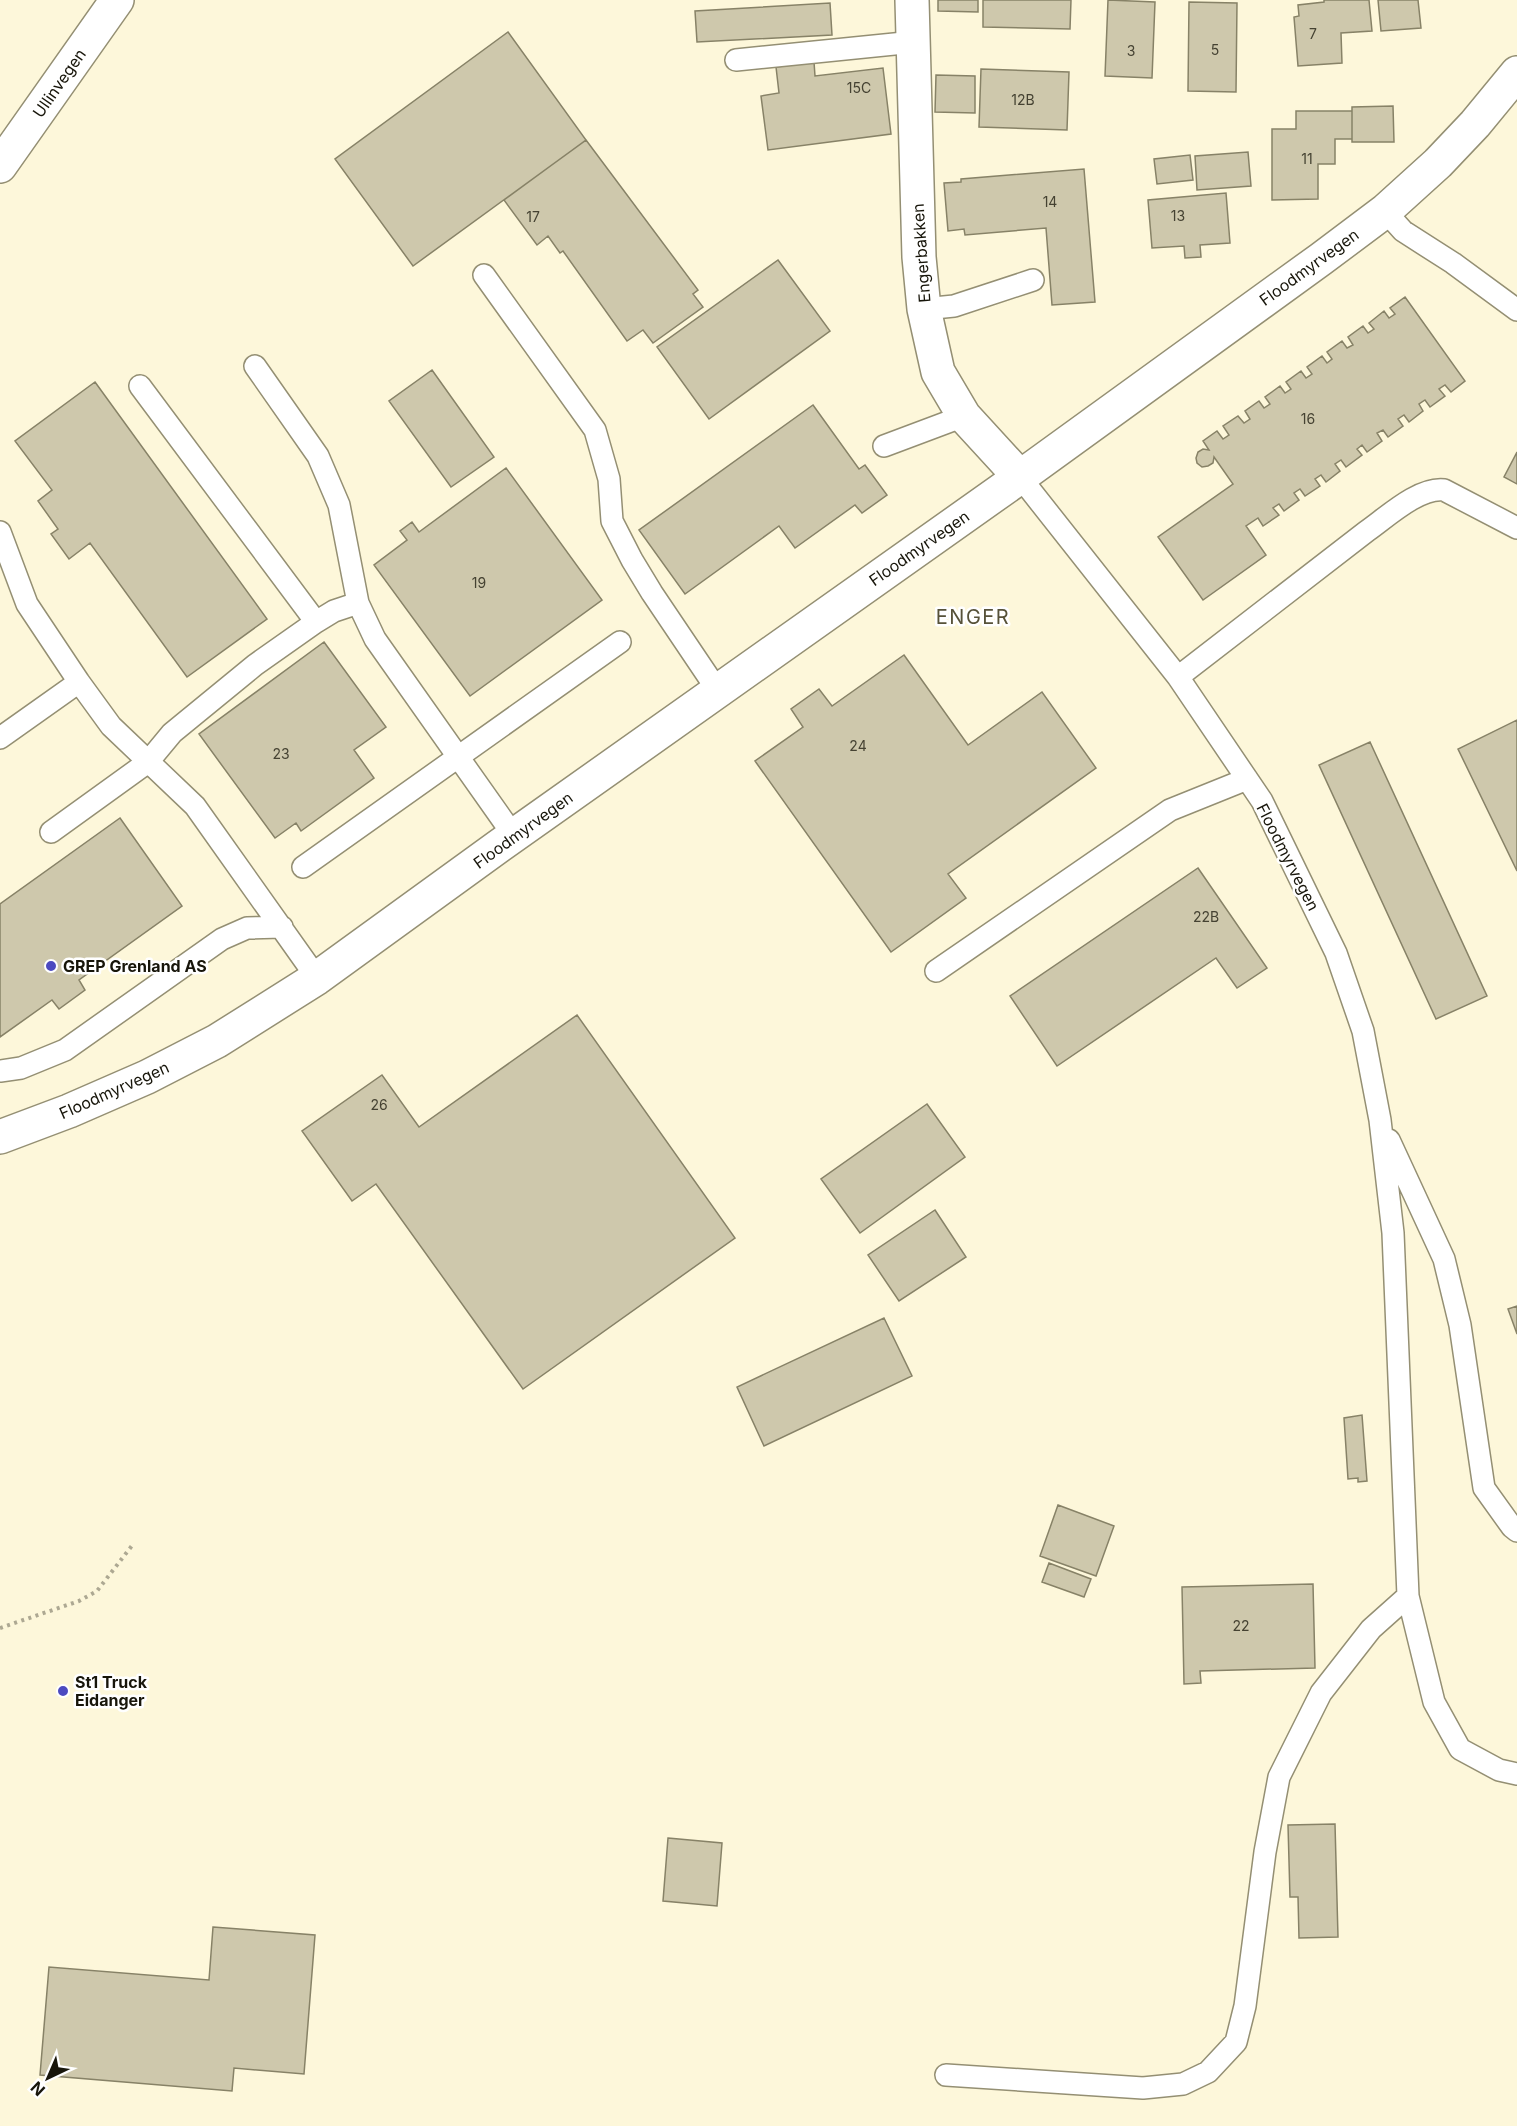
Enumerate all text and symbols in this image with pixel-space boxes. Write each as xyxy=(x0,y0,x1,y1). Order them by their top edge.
house number: 7 xyxy=(1309,25,1317,42)
house number: 5 xyxy=(1211,41,1219,58)
house number: 3 xyxy=(1127,42,1135,59)
street label: Ullinvegen xyxy=(28,45,90,121)
house number: 15C xyxy=(847,79,871,96)
house number: 12B xyxy=(1011,91,1035,108)
house number: 11 xyxy=(1301,150,1313,167)
house number: 14 xyxy=(1043,193,1057,210)
street label: Engerbakken xyxy=(908,203,934,303)
house number: 13 xyxy=(1171,207,1185,224)
house number: 17 xyxy=(526,208,540,225)
street label: Floodmyrvegen xyxy=(1255,224,1363,310)
house number: 16 xyxy=(1301,410,1315,427)
street label: Floodmyrvegen xyxy=(865,506,973,590)
house number: 19 xyxy=(472,574,486,591)
district label: ENGER xyxy=(936,605,1010,629)
house number: 24 xyxy=(849,737,867,754)
house number: 23 xyxy=(272,745,290,762)
street label: Floodmyrvegen xyxy=(469,787,577,873)
street label: Floodmyrvegen xyxy=(1252,800,1324,914)
house number: 22B xyxy=(1193,908,1219,925)
place label: GREP Grenland AS xyxy=(63,956,207,976)
marker: GREP Grenland AS xyxy=(44,959,58,973)
street label: Floodmyrvegen xyxy=(56,1057,172,1123)
house number: 26 xyxy=(370,1096,388,1113)
house number: 22 xyxy=(1232,1617,1250,1634)
place label: St1 Truck Eidanger xyxy=(75,1672,148,1710)
marker: St1 Truck Eidanger xyxy=(56,1684,70,1698)
north arrow xyxy=(18,2048,78,2108)
text: N xyxy=(26,2077,49,2100)

